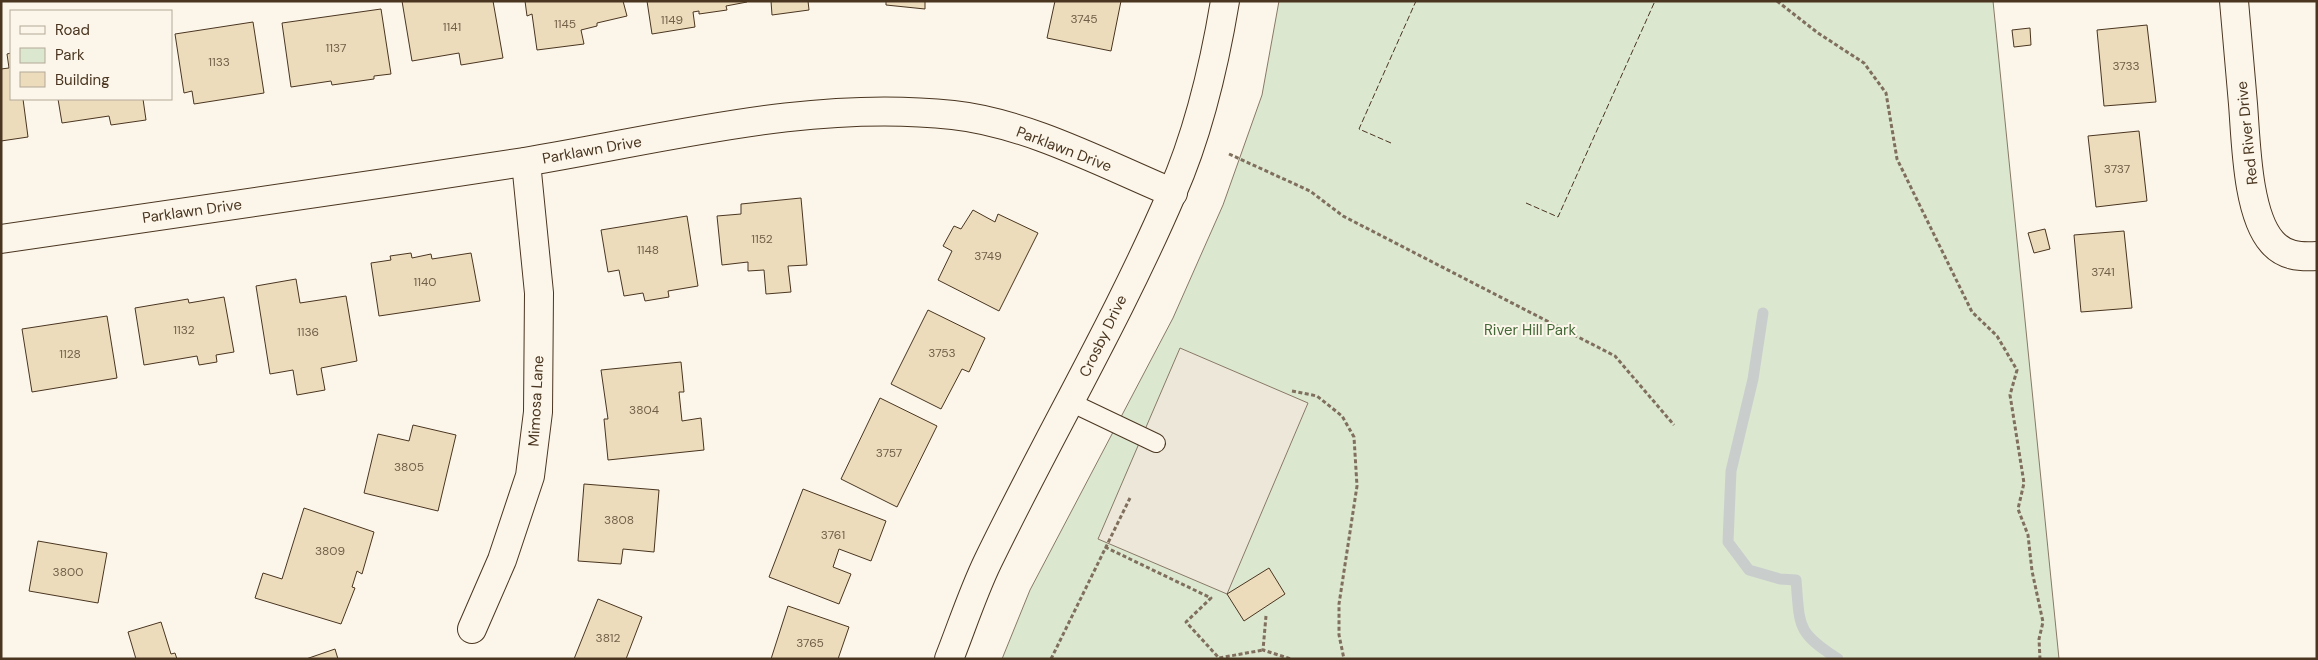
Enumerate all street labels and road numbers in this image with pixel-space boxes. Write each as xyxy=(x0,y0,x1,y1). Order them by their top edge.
street label: Red River Drive xyxy=(2232,80,2262,186)
street label: Parklawn Drive xyxy=(1013,122,1115,176)
street label: Parklawn Drive xyxy=(541,131,643,169)
street label: Parklawn Drive xyxy=(141,194,243,228)
street label: Crosby Drive xyxy=(1074,292,1132,380)
street label: Mimosa Lane xyxy=(524,355,548,447)

